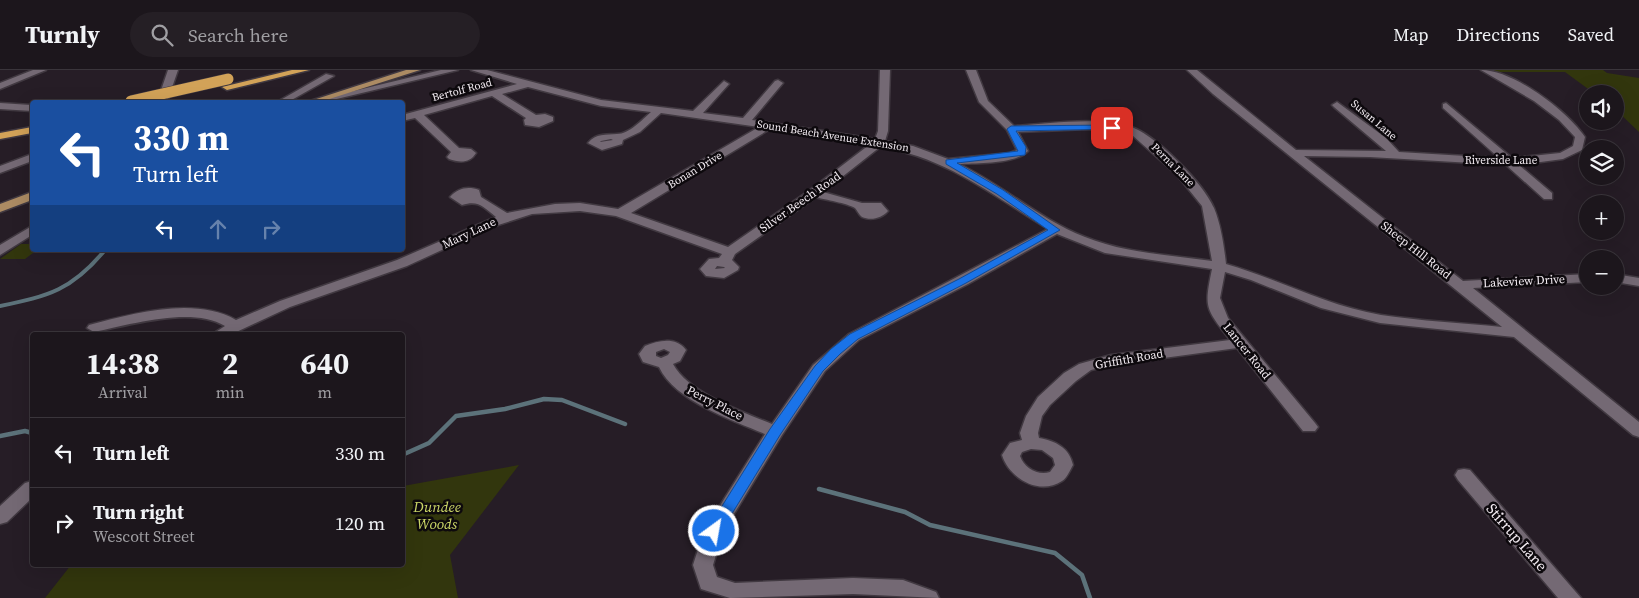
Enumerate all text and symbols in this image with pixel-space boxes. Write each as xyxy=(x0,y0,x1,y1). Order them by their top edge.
search box xyxy=(130,12,480,57)
text: Turnly xyxy=(25,18,100,51)
icon: search xyxy=(148,21,176,49)
text: Search here xyxy=(188,22,288,48)
text: Map xyxy=(1393,22,1429,47)
text: Directions xyxy=(1457,22,1540,47)
text: Saved xyxy=(1568,22,1614,47)
street label: Bertolf Road xyxy=(430,75,494,105)
map controls xyxy=(1579,85,1624,295)
button: sound xyxy=(1579,85,1624,130)
street label: Susan Lane xyxy=(1348,96,1401,144)
pin xyxy=(1091,107,1133,149)
text: 330 m xyxy=(133,114,229,162)
icon: arrive xyxy=(1098,114,1126,142)
street label: Sound Beach Avenue Extension xyxy=(756,117,910,155)
icon: left xyxy=(50,120,115,185)
street label: Perna Lane xyxy=(1148,140,1198,190)
button: layers xyxy=(1579,140,1624,185)
street label: Bonan Drive xyxy=(665,148,725,192)
street label: Riverside Lane xyxy=(1465,153,1538,168)
text: Turn left xyxy=(133,159,218,189)
street label: Silver Beech Road xyxy=(756,168,844,236)
button: + xyxy=(1579,195,1624,240)
street label: Mary Lane xyxy=(440,214,498,252)
icon: left xyxy=(151,215,179,243)
icon: ahead xyxy=(204,215,232,243)
icon: right xyxy=(257,215,285,243)
street label: Sheep Hill Road xyxy=(1377,217,1455,283)
button: − xyxy=(1579,250,1624,295)
street label: Lakeview Drive xyxy=(1483,271,1565,291)
street label: Lancer Road xyxy=(1220,320,1275,382)
text: 14:38 xyxy=(86,343,160,384)
text: 2 xyxy=(222,343,238,384)
text: 640 xyxy=(300,343,349,384)
street label: Griffith Road xyxy=(1094,345,1164,373)
text: Arrival xyxy=(98,381,148,403)
text: min xyxy=(216,381,245,403)
text: m xyxy=(318,381,332,403)
street label: Perry Place xyxy=(684,382,746,424)
icon: left xyxy=(50,439,78,467)
text: Turn left xyxy=(93,440,169,466)
text: 330 m xyxy=(335,440,385,466)
park label: Dundee Woods xyxy=(412,496,461,534)
text: Turn right xyxy=(93,499,184,525)
street label: Stirrup Lane xyxy=(1482,499,1553,576)
position arrow xyxy=(687,504,739,556)
icon: right xyxy=(50,509,78,537)
text: 120 m xyxy=(335,510,385,536)
text: Wescott Street xyxy=(93,525,194,547)

